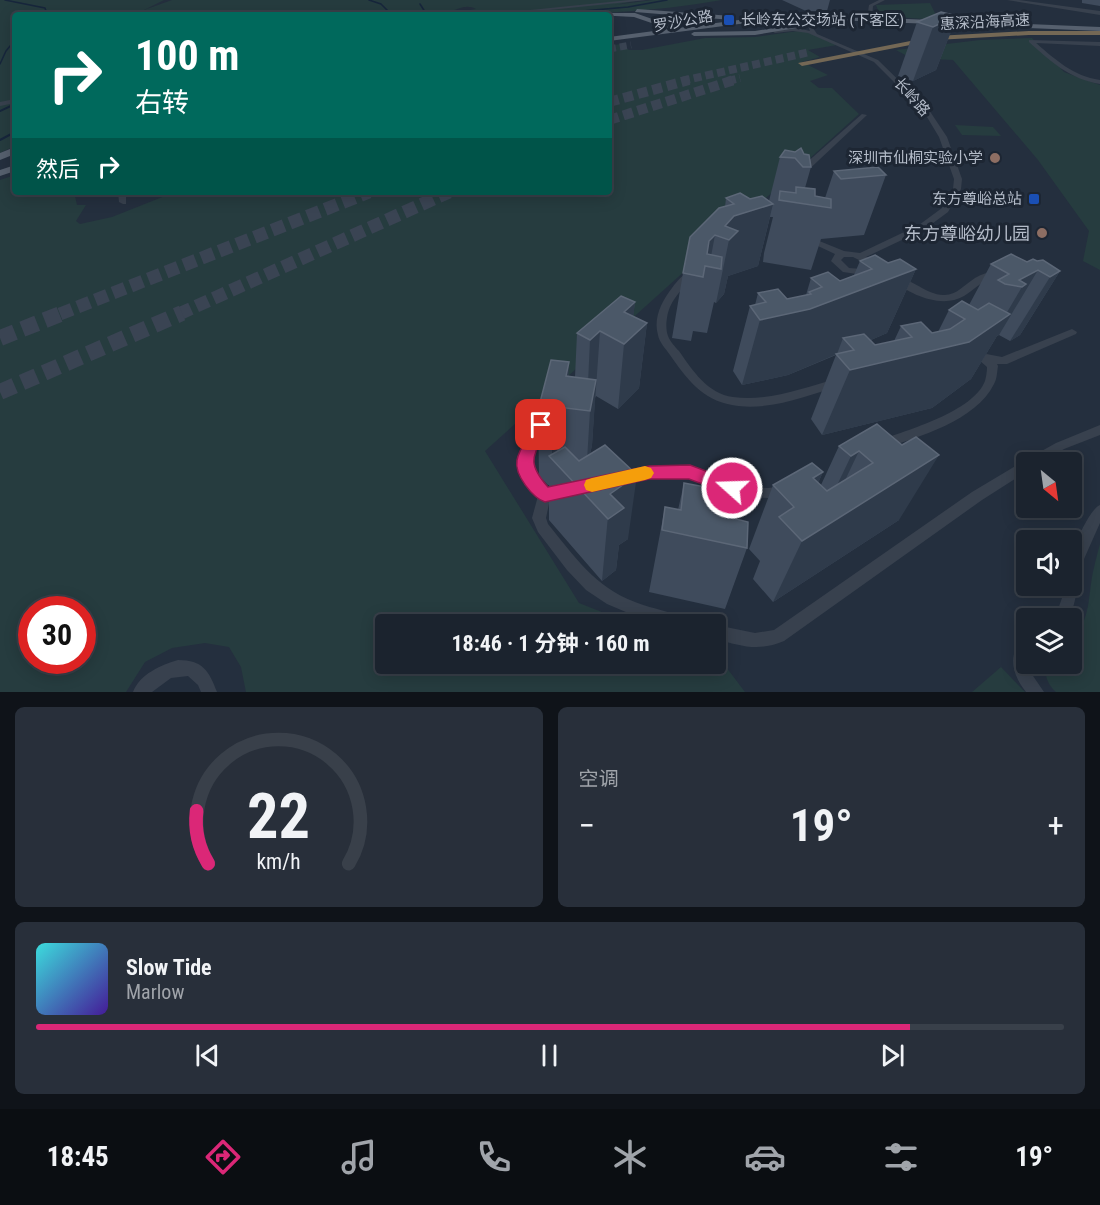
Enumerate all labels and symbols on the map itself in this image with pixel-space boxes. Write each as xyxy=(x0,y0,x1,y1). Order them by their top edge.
street label: 罗沙公路 xyxy=(652,7,714,35)
place label: 长岭东公交场站 (下客区) xyxy=(741,11,904,29)
street label: 惠深沿海高速 xyxy=(940,11,1030,33)
marker: 长岭东公交场站 (下客区) xyxy=(722,13,736,27)
street label: 长岭路 xyxy=(890,74,934,120)
place label: 深圳市仙桐实验小学 xyxy=(848,149,983,167)
marker: 深圳市仙桐实验小学 xyxy=(988,151,1002,165)
place label: 东方尊峪总站 xyxy=(932,190,1022,208)
marker: 东方尊峪总站 xyxy=(1027,192,1041,206)
place label: 东方尊峪幼儿园 xyxy=(904,223,1030,244)
marker: 东方尊峪幼儿园 xyxy=(1035,226,1049,240)
pin xyxy=(515,399,566,450)
north arrow xyxy=(1016,452,1082,518)
position arrow xyxy=(700,456,764,520)
speed limit sign: 30 xyxy=(18,596,96,674)

